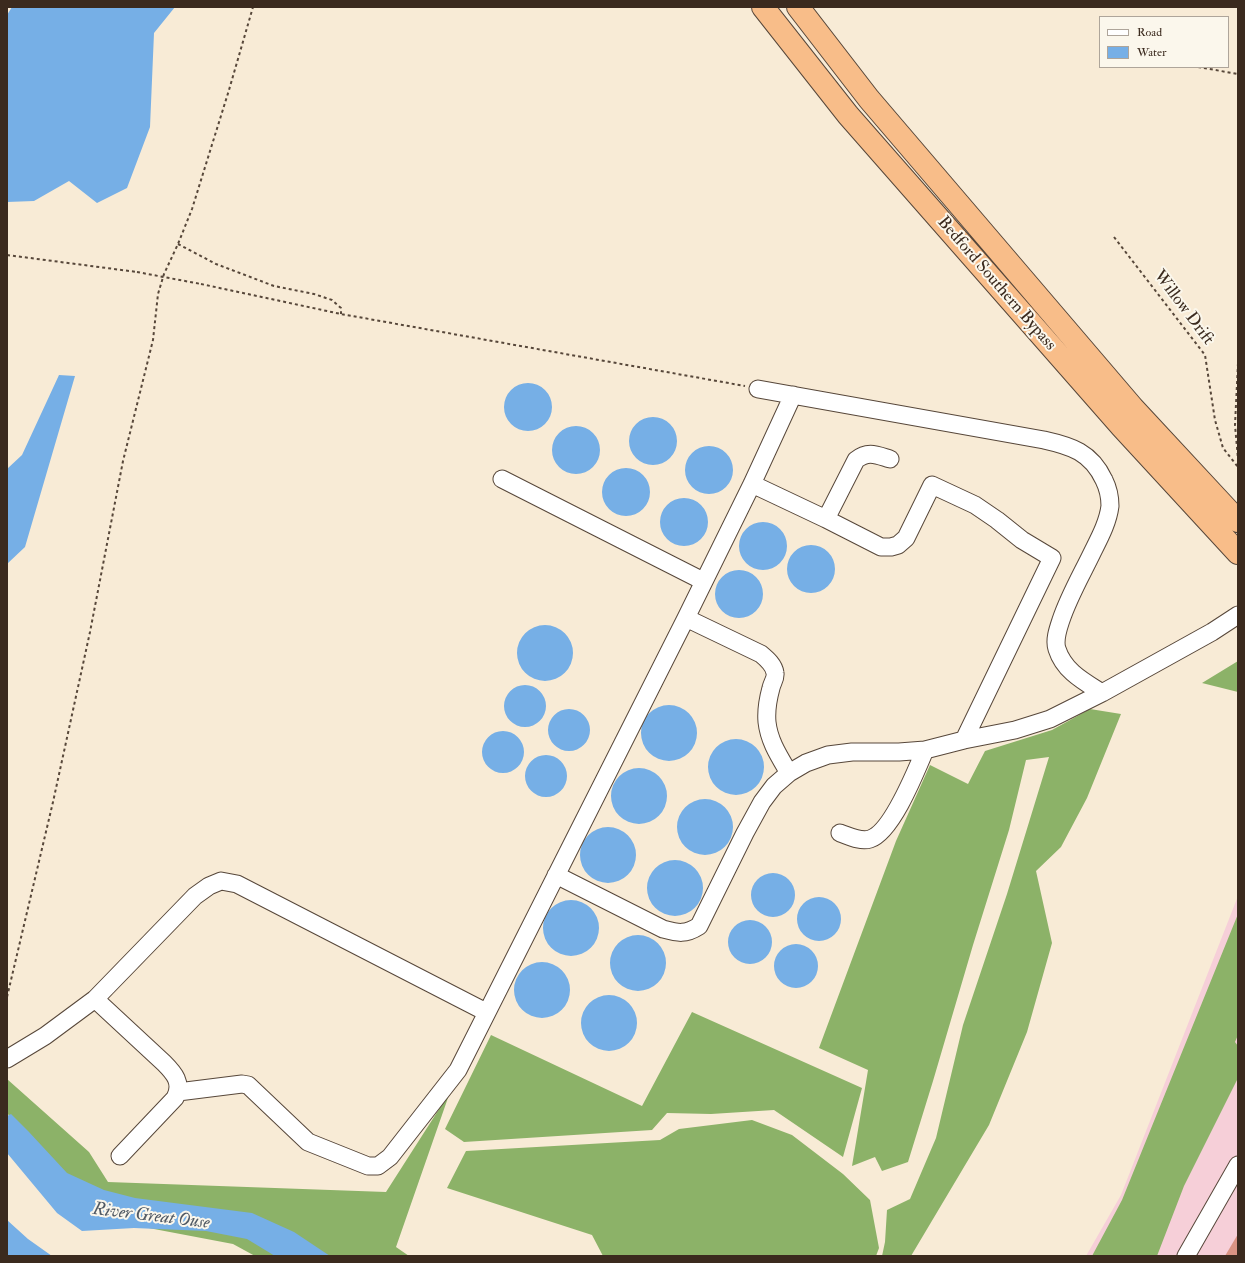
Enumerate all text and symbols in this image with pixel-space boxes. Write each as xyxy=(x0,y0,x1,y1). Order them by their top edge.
legend xyxy=(1099,16,1229,68)
text: Road xyxy=(1137,25,1162,40)
text: Water xyxy=(1137,45,1166,60)
street label: Bedford Southern Bypass xyxy=(932,213,1060,355)
street label: Willow Drift xyxy=(1148,267,1218,349)
water label: River Great Ouse xyxy=(91,1199,211,1235)

